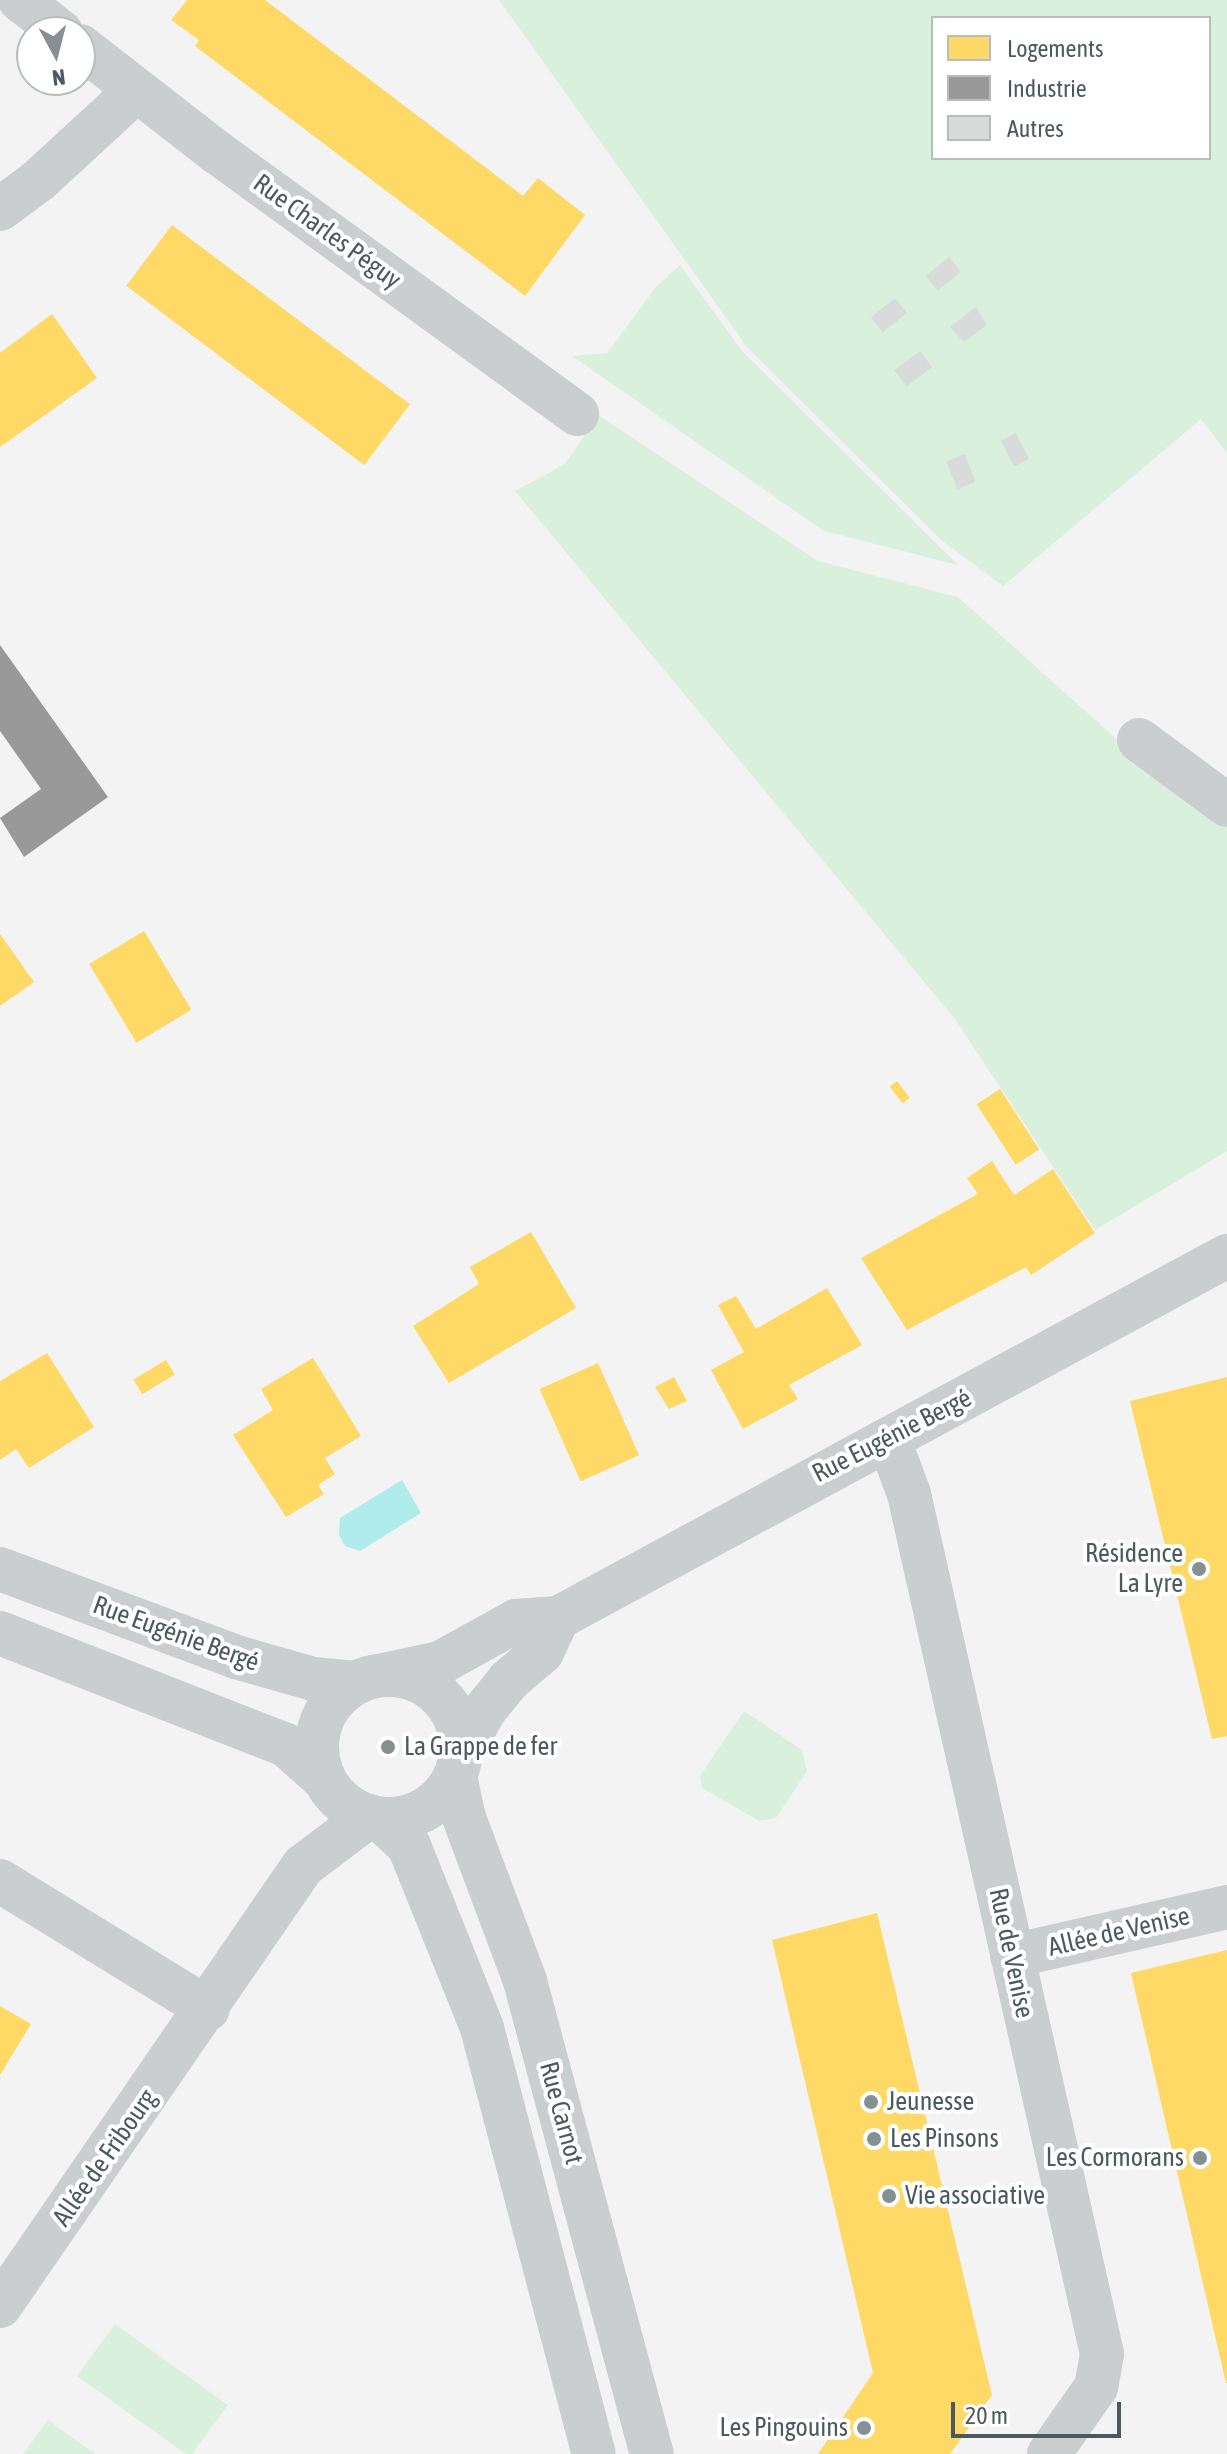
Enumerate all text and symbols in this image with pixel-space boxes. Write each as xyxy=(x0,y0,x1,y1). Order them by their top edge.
north arrow xyxy=(16,16,96,96)
legend xyxy=(931,16,1211,160)
text: Logements xyxy=(1007,35,1104,62)
text: N xyxy=(51,64,67,92)
text: Industrie xyxy=(1007,75,1087,102)
text: Autres xyxy=(1007,115,1064,142)
street label: Rue Charles Péguy xyxy=(247,168,407,296)
street label: Rue Eugénie Bergé xyxy=(807,1382,977,1490)
place label: Résidence La Lyre xyxy=(1085,1538,1183,1600)
marker: Résidence La Lyre xyxy=(1190,1560,1208,1578)
street label: Rue Eugénie Bergé xyxy=(89,1590,263,1678)
place label: La Grappe de fer xyxy=(404,1731,557,1763)
marker: La Grappe de fer xyxy=(379,1738,397,1756)
street label: Rue de Venise xyxy=(982,1885,1040,2021)
street label: Allée de Venise xyxy=(1045,1901,1193,1963)
street label: Rue Carnot xyxy=(532,2058,590,2168)
street label: Allée de Fribourg xyxy=(46,2084,164,2232)
place label: Jeunesse xyxy=(887,2086,974,2118)
marker: Jeunesse xyxy=(862,2093,880,2111)
place label: Les Pinsons xyxy=(890,2123,999,2155)
marker: Les Pinsons xyxy=(865,2130,883,2148)
place label: Les Cormorans xyxy=(1046,2142,1184,2174)
marker: Les Cormorans xyxy=(1191,2149,1209,2167)
place label: Vie associative xyxy=(905,2180,1045,2212)
marker: Vie associative xyxy=(880,2187,898,2205)
scale bar xyxy=(955,2386,1125,2436)
text: 20 m xyxy=(965,2402,1008,2429)
place label: Les Pingouins xyxy=(719,2412,848,2444)
marker: Les Pingouins xyxy=(855,2419,873,2437)

